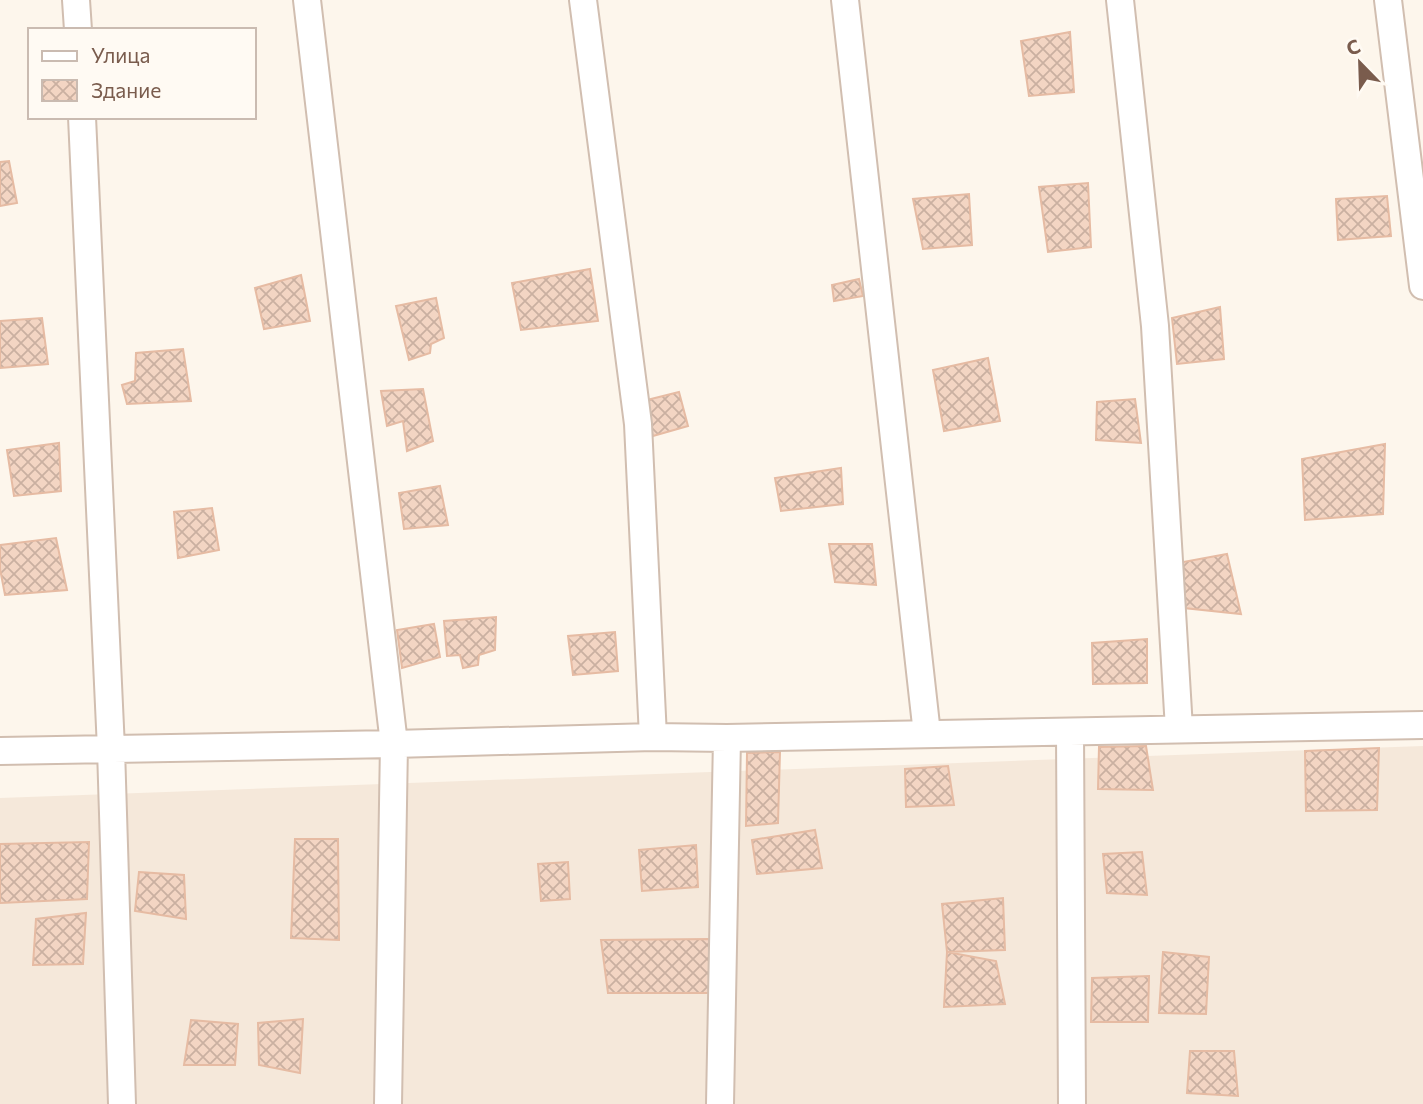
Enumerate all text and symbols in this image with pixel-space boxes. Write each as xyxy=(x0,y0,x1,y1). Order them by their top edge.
legend xyxy=(28,28,256,119)
north arrow xyxy=(1325,28,1395,98)
text: С xyxy=(1343,34,1364,60)
text: Улица xyxy=(91,42,150,67)
text: Здание xyxy=(91,77,161,102)

